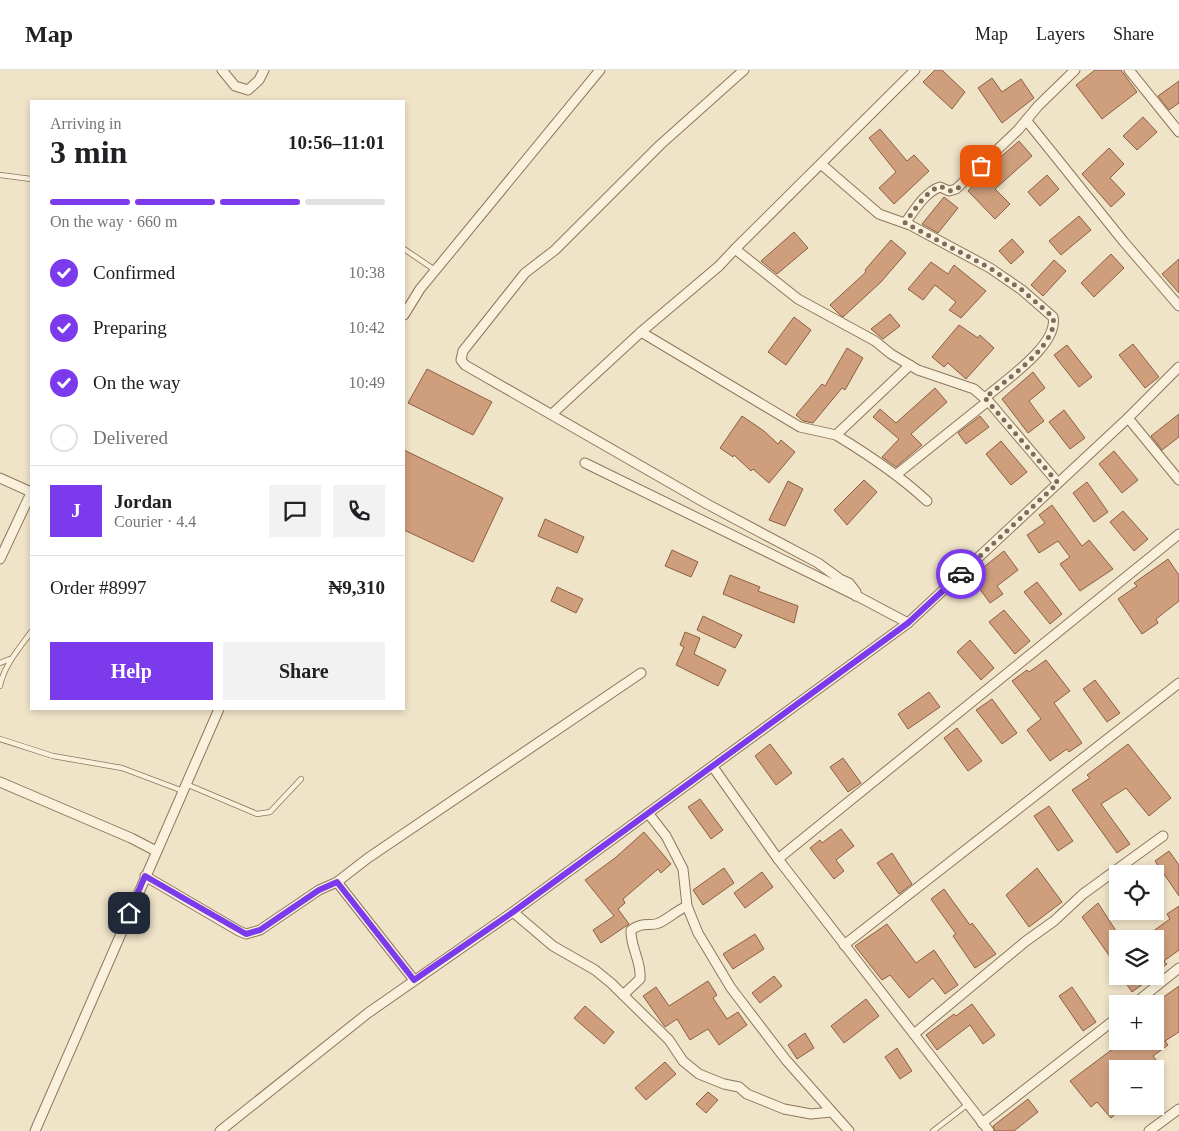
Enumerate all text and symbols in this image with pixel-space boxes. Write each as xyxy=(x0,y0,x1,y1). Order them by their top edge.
text: Map xyxy=(25,21,73,47)
text: Map xyxy=(975,24,1008,44)
text: Layers xyxy=(1036,24,1085,44)
text: Share xyxy=(1113,24,1154,44)
text: Arriving in xyxy=(50,115,122,132)
text: 10:56–11:01 xyxy=(288,132,385,153)
text: 3 min xyxy=(50,134,127,170)
pin xyxy=(960,145,1002,187)
icon: bag xyxy=(967,152,995,180)
text: On the way · 660 m xyxy=(50,213,178,230)
icon: check xyxy=(50,259,78,287)
text: Confirmed xyxy=(93,262,175,283)
text: 10:38 xyxy=(349,264,385,281)
icon: check xyxy=(50,314,78,342)
text: Preparing xyxy=(93,317,167,338)
text: 10:42 xyxy=(349,319,385,336)
icon: check xyxy=(50,369,78,397)
text: On the way xyxy=(93,372,181,393)
text: 10:49 xyxy=(349,374,385,391)
text: Delivered xyxy=(93,427,168,448)
button: chat xyxy=(269,485,321,537)
button: phone xyxy=(333,485,385,537)
text: Jordan xyxy=(114,491,172,512)
text: J xyxy=(71,500,81,521)
text: Courier · 4.4 xyxy=(114,513,196,530)
courier xyxy=(936,549,986,599)
icon: car xyxy=(947,560,975,588)
text: Order #8997 xyxy=(50,577,147,598)
text: ₦9,310 xyxy=(329,577,385,598)
button: Help xyxy=(50,642,213,700)
button: Share xyxy=(223,642,385,700)
map controls xyxy=(1109,865,1164,1115)
button: locate xyxy=(1109,865,1164,920)
pin xyxy=(108,892,150,934)
icon: home xyxy=(115,899,143,927)
button: layers xyxy=(1109,930,1164,985)
button: + xyxy=(1109,995,1164,1050)
button: − xyxy=(1109,1060,1164,1115)

